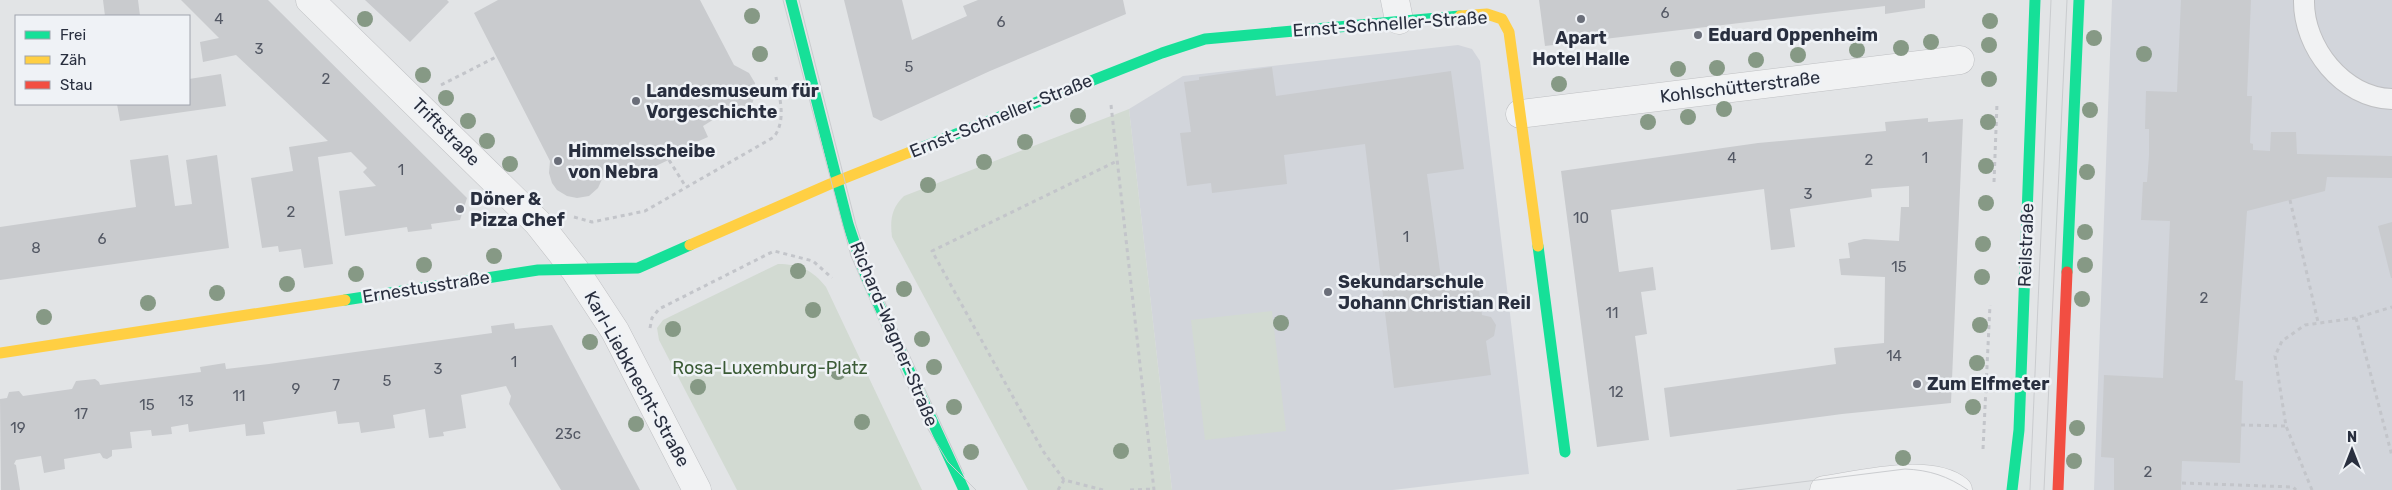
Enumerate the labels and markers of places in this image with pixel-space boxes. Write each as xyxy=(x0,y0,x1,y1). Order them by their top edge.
marker: Apart Hotel Halle xyxy=(1575,13,1587,25)
place label: Eduard Oppenheim xyxy=(1708,24,1878,46)
place label: Apart Hotel Halle xyxy=(1532,27,1630,70)
marker: Eduard Oppenheim xyxy=(1692,29,1704,41)
place label: Landesmuseum für Vorgeschichte xyxy=(646,80,819,123)
marker: Landesmuseum für Vorgeschichte xyxy=(630,95,642,107)
place label: Himmelsscheibe von Nebra xyxy=(568,140,716,183)
marker: Himmelsscheibe von Nebra xyxy=(552,155,564,167)
place label: Döner & Pizza Chef xyxy=(470,188,565,231)
marker: Döner & Pizza Chef xyxy=(454,203,466,215)
place label: Sekundarschule Johann Christian Reil xyxy=(1338,271,1531,314)
marker: Sekundarschule Johann Christian Reil xyxy=(1322,286,1334,298)
place label: Zum Elfmeter xyxy=(1927,373,2049,395)
marker: Zum Elfmeter xyxy=(1911,378,1923,390)

